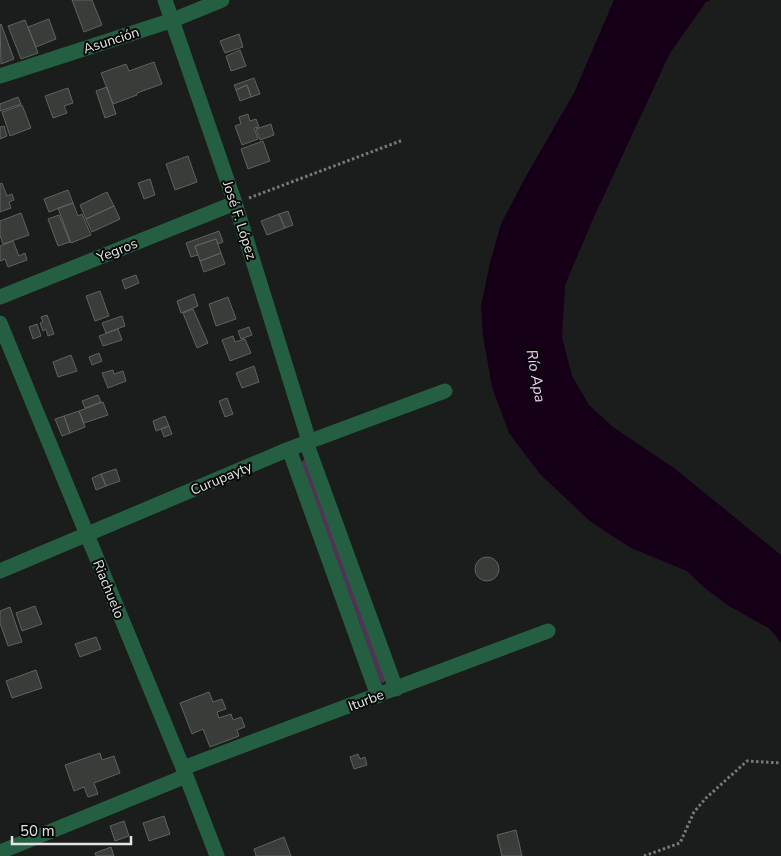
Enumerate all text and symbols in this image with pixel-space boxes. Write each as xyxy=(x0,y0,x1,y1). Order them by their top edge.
street label: Asunción xyxy=(81,22,142,58)
street label: José F. López xyxy=(218,177,261,262)
street label: Yegros xyxy=(93,234,141,268)
water label: Río Apa xyxy=(522,348,550,404)
street label: Curupayty xyxy=(188,457,256,500)
street label: Riachuelo xyxy=(88,557,129,622)
street label: Iturbe xyxy=(346,685,387,716)
scale bar xyxy=(12,814,131,846)
text: 50 m xyxy=(20,821,55,841)

